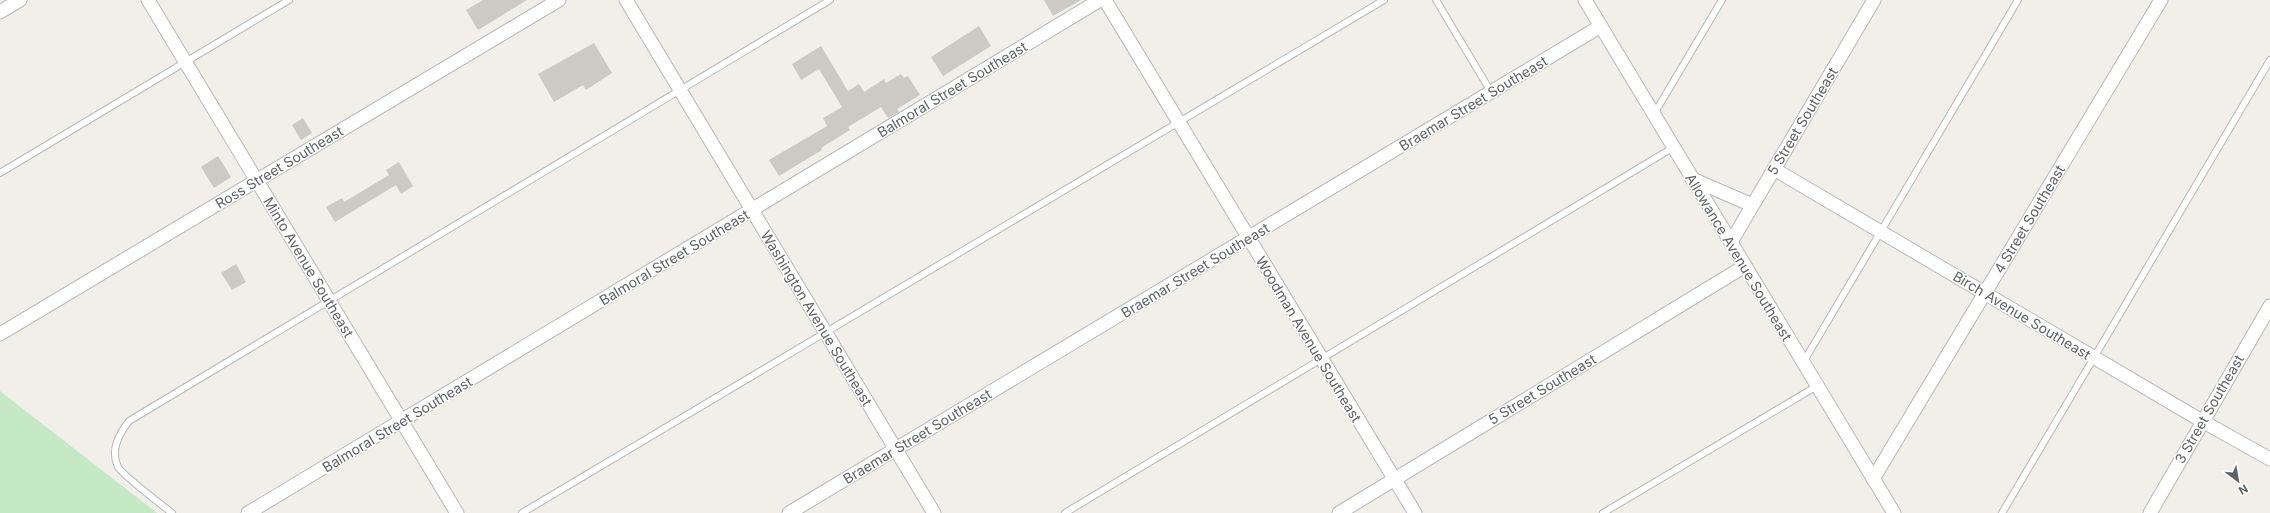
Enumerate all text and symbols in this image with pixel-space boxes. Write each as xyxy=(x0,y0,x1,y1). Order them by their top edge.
street label: Balmoral Street Southeast xyxy=(874,37,1030,140)
street label: Braemar Street Southeast xyxy=(1396,52,1551,154)
street label: 5 Street Southeast xyxy=(1763,64,1841,178)
street label: Ross Street Southeast xyxy=(212,122,346,212)
street label: 4 Street Southeast xyxy=(1990,162,2068,276)
street label: Allowance Avenue Southeast xyxy=(1682,170,1796,344)
street label: Minto Avenue Southeast xyxy=(260,194,358,341)
street label: Balmoral Street Southeast xyxy=(596,205,752,308)
street label: Braemar Street Southeast xyxy=(1118,219,1273,321)
street label: Washington Avenue Southeast xyxy=(758,227,876,409)
street label: Woodman Avenue Southeast xyxy=(1253,253,1366,425)
street label: Birch Avenue Southeast xyxy=(1950,267,2094,363)
street label: 5 Street Southeast xyxy=(1485,350,1599,428)
street label: 3 Street Southeast xyxy=(2171,351,2247,466)
street label: Balmoral Street Southeast xyxy=(319,372,475,475)
street label: Braemar Street Southeast xyxy=(840,385,995,487)
north arrow xyxy=(2218,461,2258,501)
text: N xyxy=(2236,481,2250,498)

